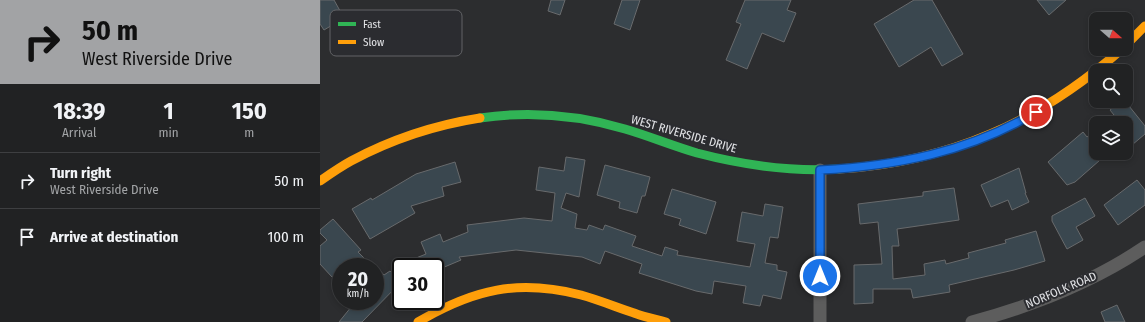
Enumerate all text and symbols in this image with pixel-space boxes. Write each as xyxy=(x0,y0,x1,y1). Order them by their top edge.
legend xyxy=(330,10,462,56)
north arrow xyxy=(1089,12,1133,56)
map controls xyxy=(1089,12,1133,160)
text: 50 m xyxy=(82,14,138,47)
icon: right xyxy=(16,16,68,68)
text: Fast xyxy=(363,18,381,31)
text: Slow xyxy=(363,36,384,49)
text: West Riverside Drive xyxy=(82,48,232,70)
button: search xyxy=(1089,64,1133,108)
pin xyxy=(1019,95,1053,129)
text: 18:39 xyxy=(53,97,105,125)
text: 1 xyxy=(164,97,174,125)
text: 150 xyxy=(232,97,267,125)
icon: arrive xyxy=(1025,101,1047,123)
street label: WEST RIVERSIDE DRIVE xyxy=(630,112,739,156)
button: layers xyxy=(1089,116,1133,160)
text: Arrival xyxy=(62,125,97,140)
text: min xyxy=(159,125,179,140)
text: m xyxy=(244,125,254,140)
text: Turn right xyxy=(50,164,111,182)
icon: right xyxy=(16,170,38,192)
text: 50 m xyxy=(274,172,304,190)
text: West Riverside Drive xyxy=(50,182,159,197)
icon: arrive xyxy=(16,226,38,248)
text: Arrive at destination xyxy=(50,228,178,246)
text: 100 m xyxy=(267,228,304,246)
position arrow xyxy=(799,255,841,297)
speed limit sign: 30 xyxy=(392,258,444,310)
text: 20 xyxy=(348,267,368,291)
street label: NORFOLK ROAD xyxy=(1023,269,1099,311)
text: km/h xyxy=(347,288,369,300)

